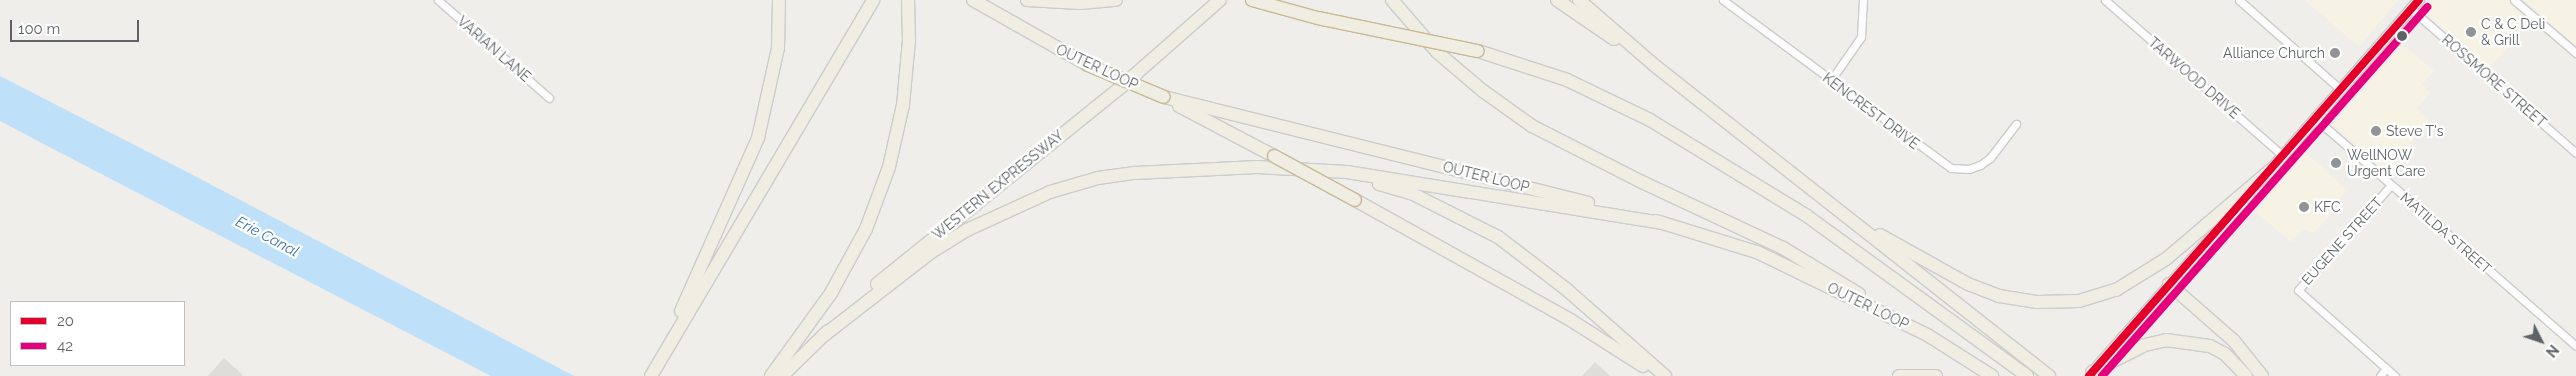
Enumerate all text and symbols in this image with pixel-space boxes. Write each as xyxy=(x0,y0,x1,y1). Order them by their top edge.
scale bar xyxy=(12,10,141,42)
street label: VARIAN LANE xyxy=(454,13,534,85)
place label: C & C Deli & Grill xyxy=(2481,16,2545,48)
text: 100 m xyxy=(18,20,60,38)
marker: C & C Deli & Grill xyxy=(2465,26,2477,38)
unlabelled marker xyxy=(2397,31,2407,41)
street label: ROSSMORE STREET xyxy=(2439,31,2549,131)
street label: TARWOOD DRIVE xyxy=(2145,34,2243,122)
street label: OUTER LOOP xyxy=(1053,41,1141,93)
place label: Alliance Church xyxy=(2223,45,2325,61)
marker: Alliance Church xyxy=(2329,47,2341,59)
street label: KENCREST DRIVE xyxy=(1819,69,1923,153)
place label: Steve T's xyxy=(2386,123,2444,139)
marker: Steve T's xyxy=(2370,125,2382,137)
street label: WESTERN EXPRESSWAY xyxy=(929,127,1067,243)
place label: WellNOW Urgent Care xyxy=(2347,147,2426,180)
marker: WellNOW Urgent Care xyxy=(2329,156,2343,170)
street label: OUTER LOOP xyxy=(1441,158,1531,196)
street label: MATILDA STREET xyxy=(2397,189,2495,277)
street label: EUGENE STREET xyxy=(2298,194,2386,288)
place label: KFC xyxy=(2314,199,2341,215)
marker: KFC xyxy=(2298,201,2310,213)
water label: Erie Canal xyxy=(232,213,302,261)
street label: OUTER LOOP xyxy=(1825,279,1911,333)
legend xyxy=(10,301,185,366)
text: 20 xyxy=(57,312,74,330)
north arrow xyxy=(2516,316,2566,366)
text: 42 xyxy=(57,337,73,355)
text: N xyxy=(2543,342,2562,360)

